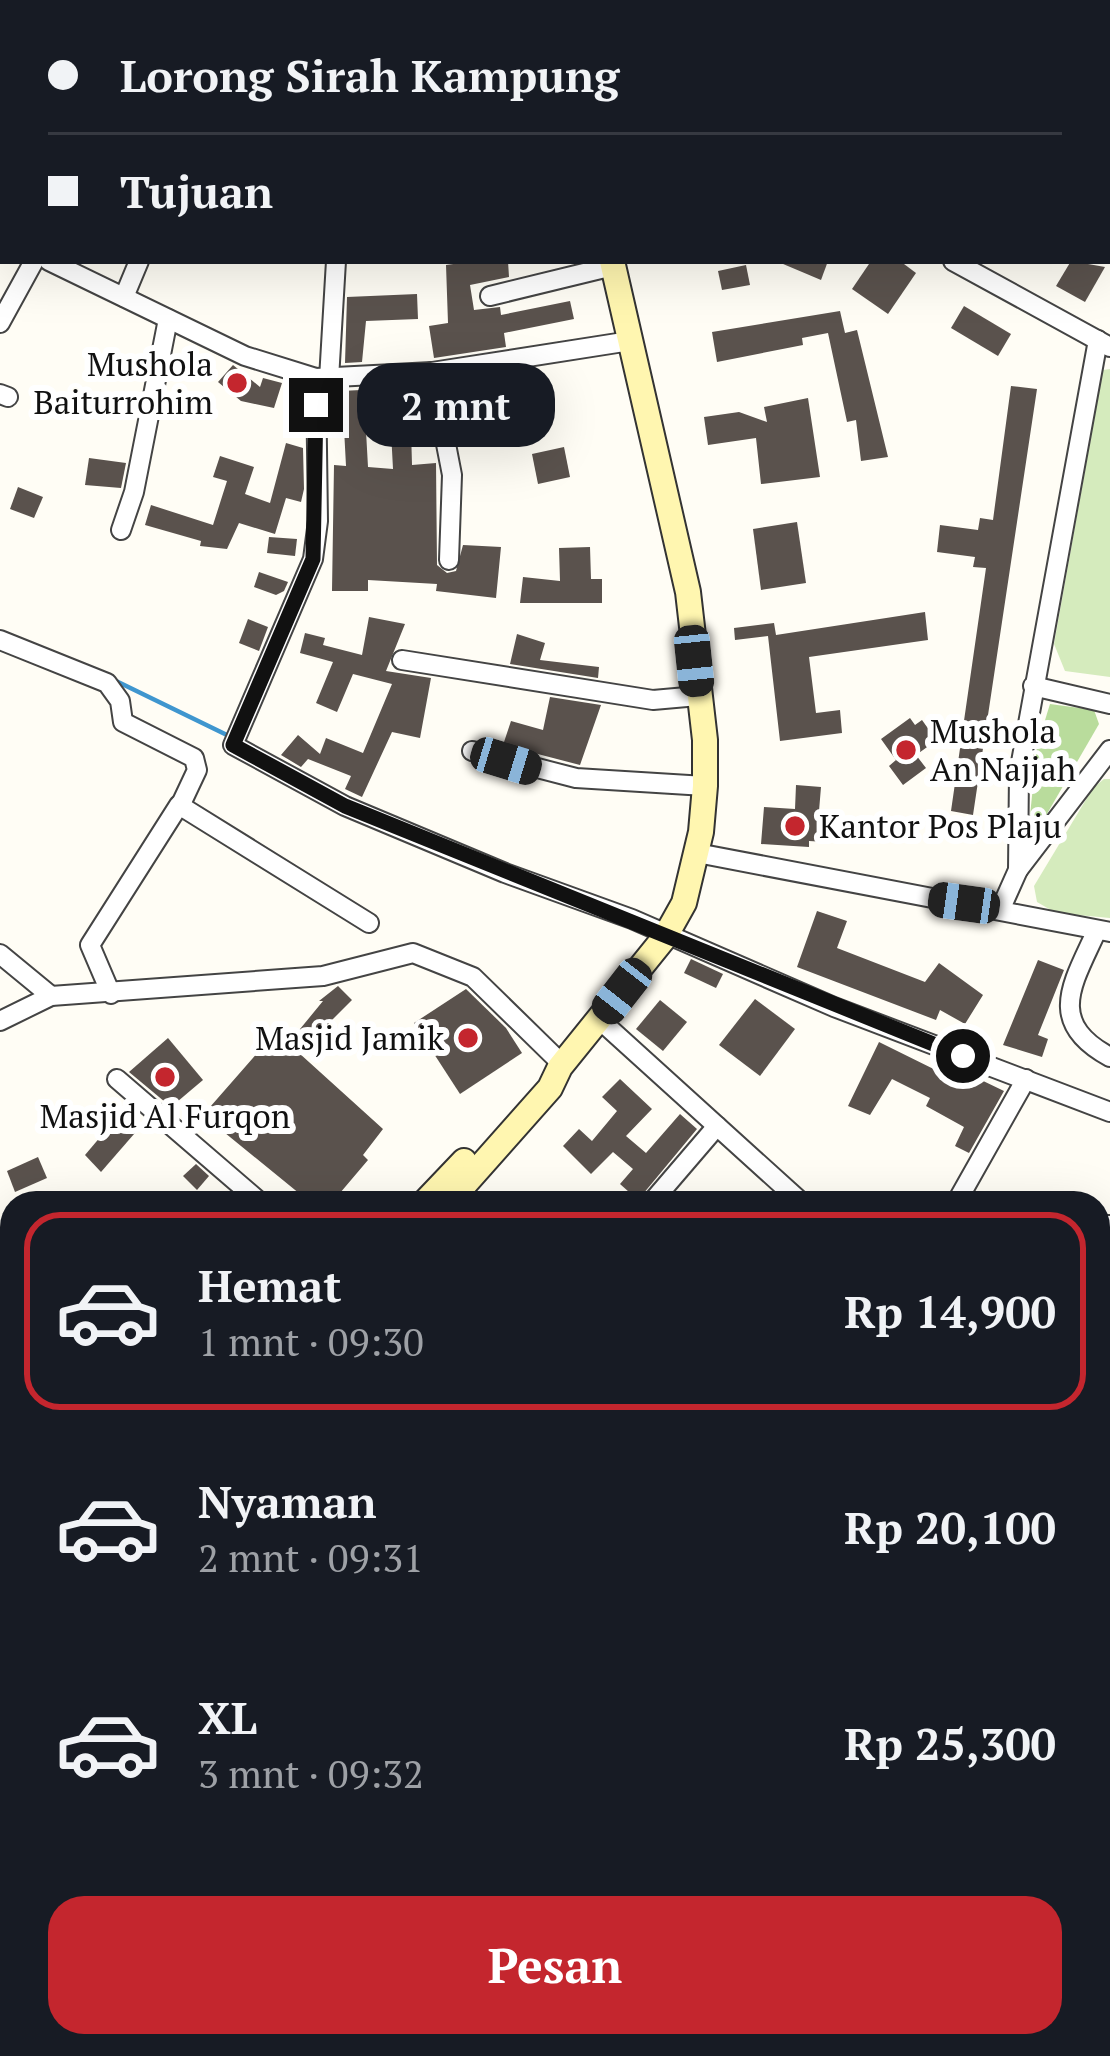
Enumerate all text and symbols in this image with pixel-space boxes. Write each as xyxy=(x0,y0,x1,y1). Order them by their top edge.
text: Lorong Sirah Kampung xyxy=(120,45,619,105)
text: Tujuan xyxy=(120,161,273,221)
place label: Mushola Baiturrohim xyxy=(34,342,213,423)
callout: 2 mnt xyxy=(358,363,556,447)
marker: Mushola Baiturrohim xyxy=(224,370,250,396)
route end xyxy=(289,378,343,432)
text: 2 mnt xyxy=(401,379,511,431)
car xyxy=(672,623,716,699)
place label: Mushola An Najjah xyxy=(930,709,1076,790)
car xyxy=(466,733,546,789)
marker: Mushola An Najjah xyxy=(893,737,919,763)
place label: Kantor Pos Plaju xyxy=(819,804,1062,847)
marker: Kantor Pos Plaju xyxy=(782,813,808,839)
car xyxy=(926,880,1002,926)
car xyxy=(586,952,658,1030)
place label: Masjid Jamik xyxy=(255,1016,445,1059)
marker: Masjid Jamik xyxy=(455,1025,481,1051)
route start xyxy=(936,1029,990,1083)
marker: Masjid Al Furqon xyxy=(152,1064,178,1090)
place label: Masjid Al Furqon xyxy=(40,1094,291,1137)
text: Hemat xyxy=(198,1255,341,1315)
icon: car xyxy=(54,1257,162,1365)
text: Rp 14,900 xyxy=(844,1281,1056,1341)
text: 1 mnt · 09:30 xyxy=(198,1315,424,1367)
text: Nyaman xyxy=(198,1471,377,1531)
icon: car xyxy=(54,1473,162,1581)
text: Rp 20,100 xyxy=(844,1497,1056,1557)
text: 2 mnt · 09:31 xyxy=(198,1531,424,1583)
text: XL xyxy=(198,1687,257,1747)
icon: car xyxy=(54,1689,162,1797)
text: Rp 25,300 xyxy=(844,1713,1056,1773)
text: 3 mnt · 09:32 xyxy=(198,1747,424,1799)
button: Pesan xyxy=(48,1896,1062,2034)

